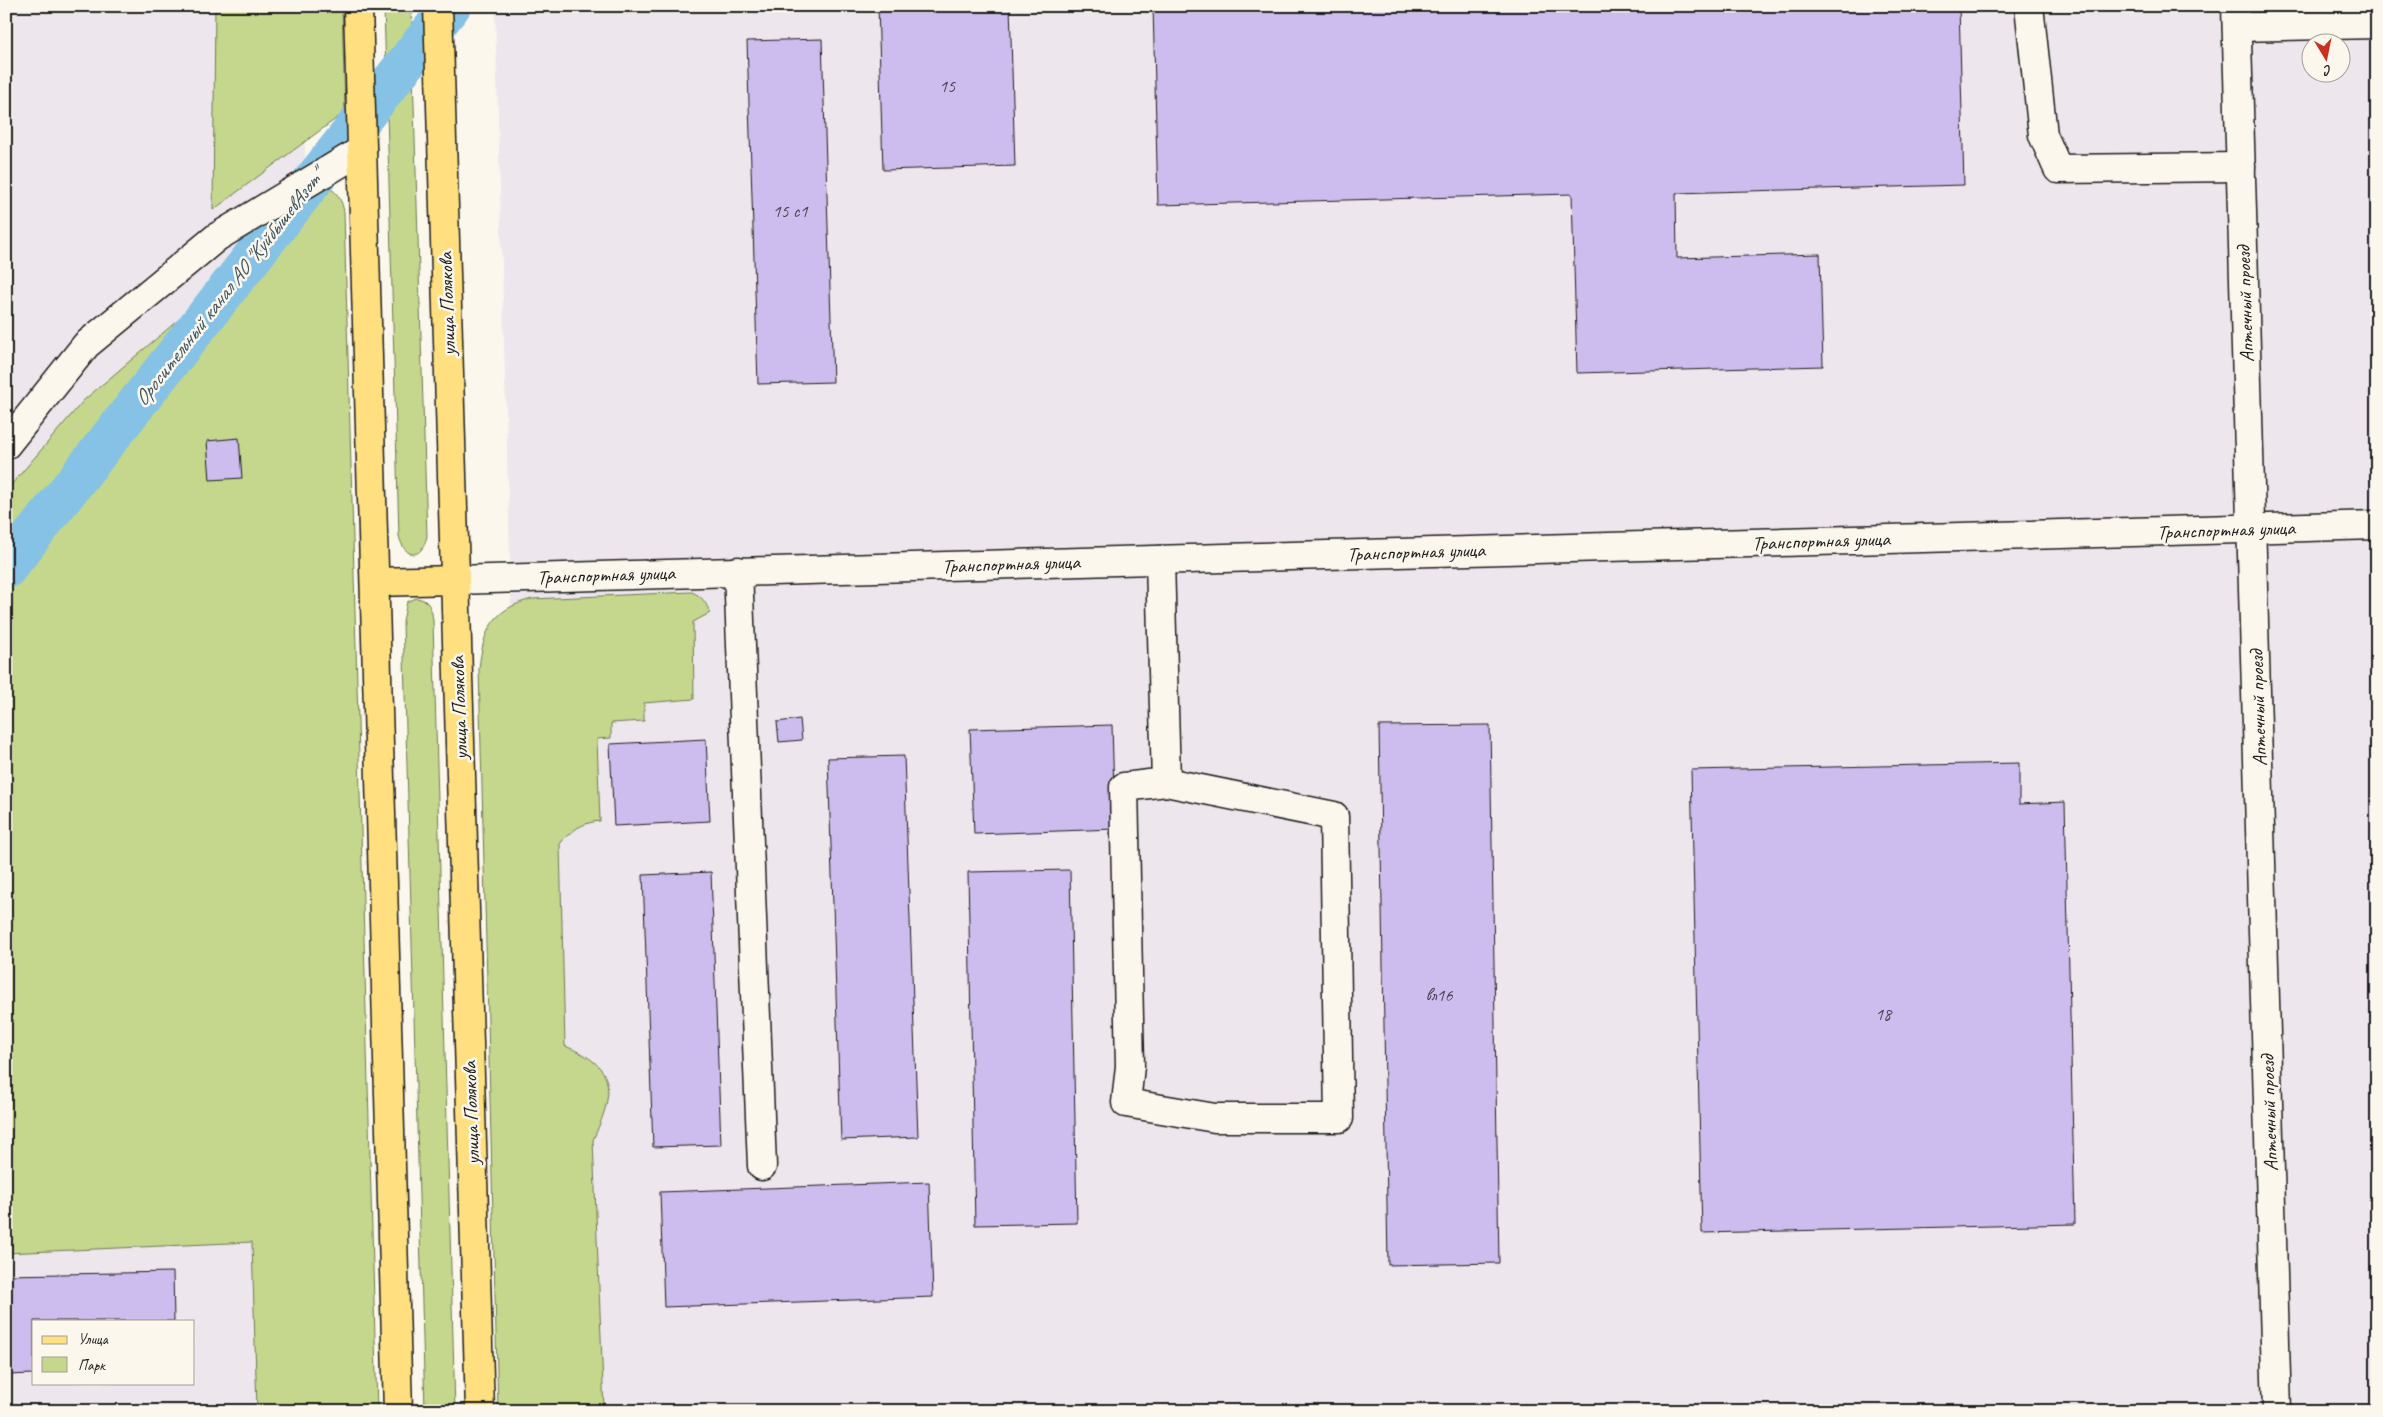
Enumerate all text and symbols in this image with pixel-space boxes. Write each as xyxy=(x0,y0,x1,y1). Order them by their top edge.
north arrow xyxy=(2300,32,2350,82)
text: С xyxy=(2321,61,2333,80)
house number: 15 xyxy=(939,75,956,97)
water label: Оросительный канал АО "КуйбышевАзот" xyxy=(128,159,333,411)
house number: 15 с1 xyxy=(772,200,808,222)
street label: Аптечный проезд xyxy=(2230,243,2260,363)
street label: улица Полякова xyxy=(433,251,461,357)
street label: Транспортная улица xyxy=(2157,515,2297,545)
street label: Транспортная улица xyxy=(1752,526,1892,556)
street label: Транспортная улица xyxy=(1347,537,1487,567)
street label: Транспортная улица xyxy=(942,549,1082,579)
street label: Транспортная улица xyxy=(537,560,677,590)
street label: Аптечный проезд xyxy=(2243,647,2273,767)
street label: улица Полякова xyxy=(445,655,473,761)
house number: вл16 xyxy=(1426,984,1453,1006)
house number: 18 xyxy=(1875,1003,1893,1025)
street label: Аптечный проезд xyxy=(2254,1052,2284,1172)
street label: улица Полякова xyxy=(457,1060,485,1166)
legend xyxy=(32,1320,195,1384)
text: Улица xyxy=(78,1330,109,1349)
text: Парк xyxy=(78,1356,106,1375)

